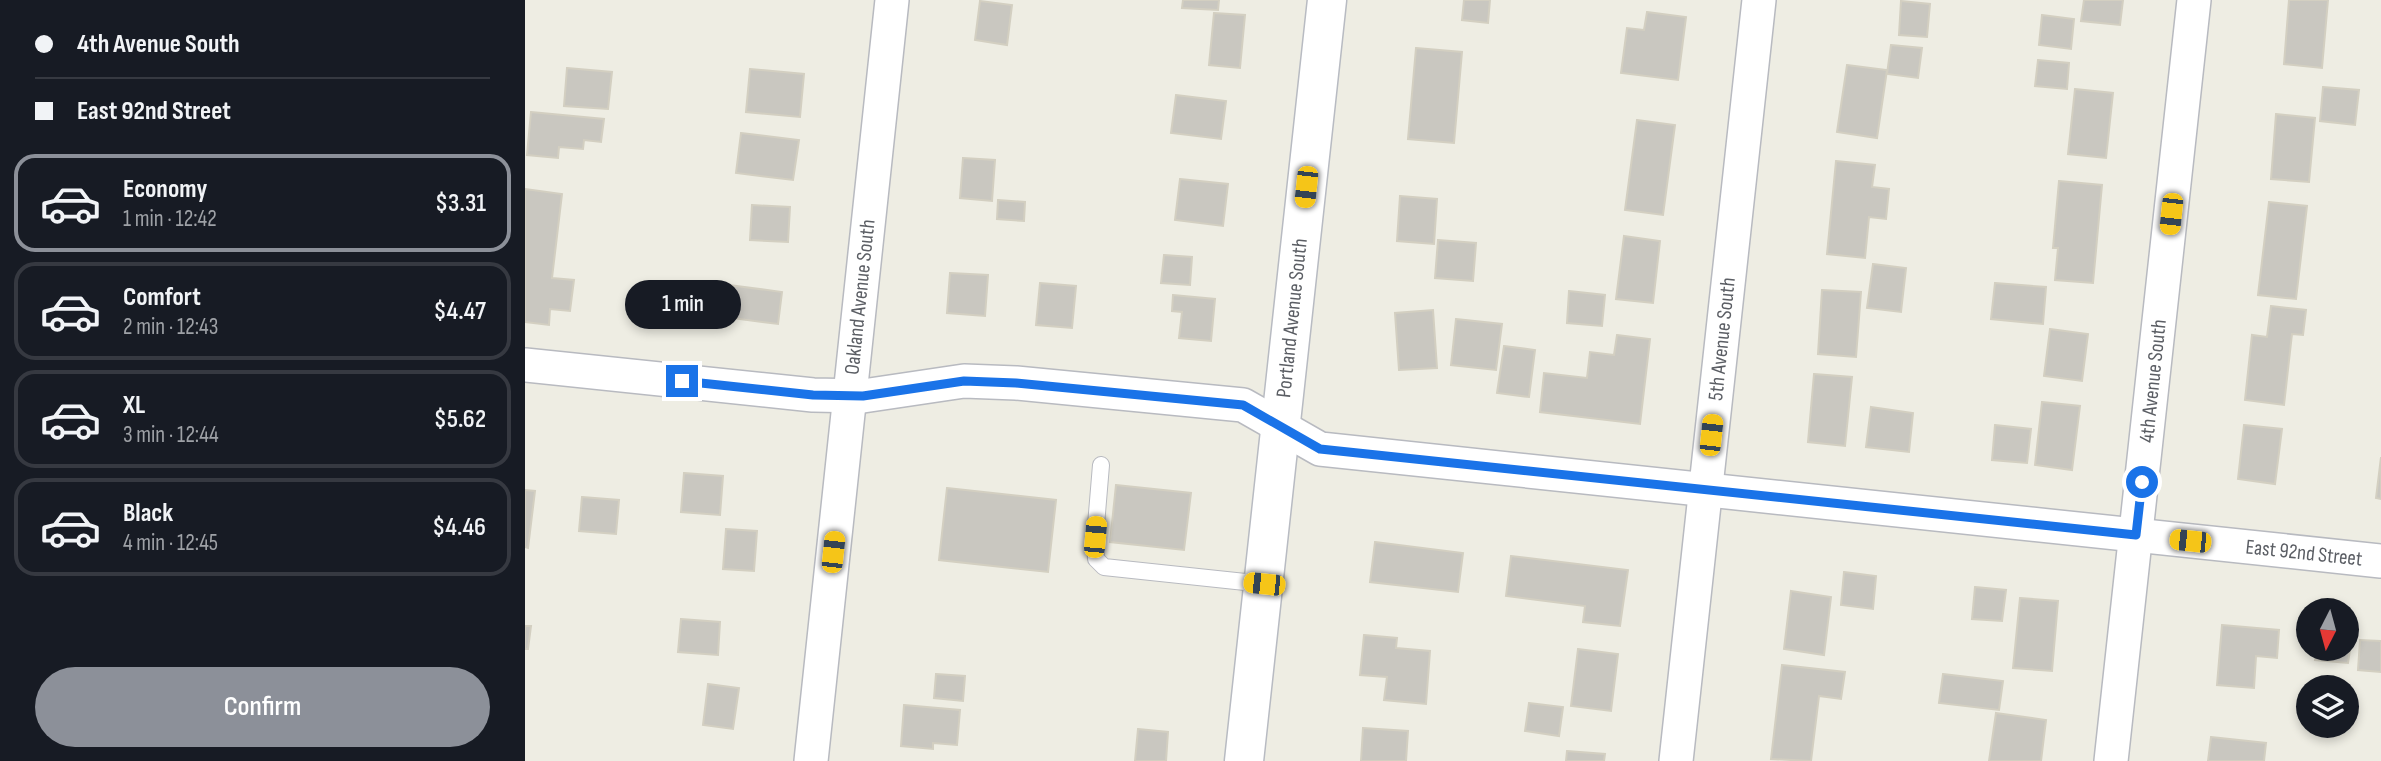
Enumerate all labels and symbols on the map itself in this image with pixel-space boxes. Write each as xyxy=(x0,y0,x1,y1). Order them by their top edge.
car xyxy=(1294,165,1319,209)
car xyxy=(2159,192,2184,236)
street label: Oakland Avenue South xyxy=(839,218,881,376)
street label: Portland Avenue South xyxy=(1271,237,1313,399)
street label: 5th Avenue South xyxy=(1703,276,1741,402)
callout: 1 min xyxy=(624,280,740,328)
street label: 4th Avenue South xyxy=(2134,318,2172,444)
route end xyxy=(666,365,698,397)
car xyxy=(1699,413,1724,457)
route start xyxy=(2126,466,2158,498)
car xyxy=(1083,515,1108,559)
car xyxy=(2169,528,2212,554)
car xyxy=(821,530,846,574)
street label: East 92nd Street xyxy=(2244,534,2364,572)
car xyxy=(1243,571,1286,597)
north arrow xyxy=(2296,598,2359,662)

